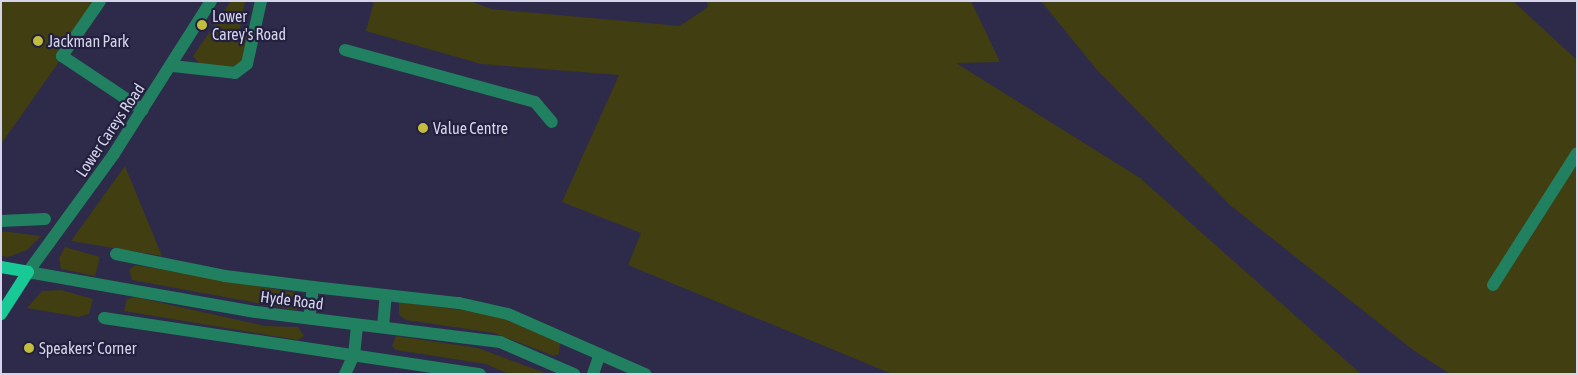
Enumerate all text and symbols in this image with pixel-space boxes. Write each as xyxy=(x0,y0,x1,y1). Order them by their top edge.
place label: Lower Carey's Road xyxy=(212,6,286,44)
marker: Lower Carey's Road xyxy=(196,19,208,31)
place label: Jackman Park xyxy=(48,31,129,51)
marker: Jackman Park xyxy=(32,35,44,47)
street label: Lower Careys Road xyxy=(72,80,148,180)
place label: Value Centre xyxy=(433,118,508,138)
marker: Value Centre xyxy=(417,122,429,134)
street label: Hyde Road xyxy=(259,287,325,313)
place label: Speakers' Corner xyxy=(39,338,136,358)
marker: Speakers' Corner xyxy=(23,342,35,354)

